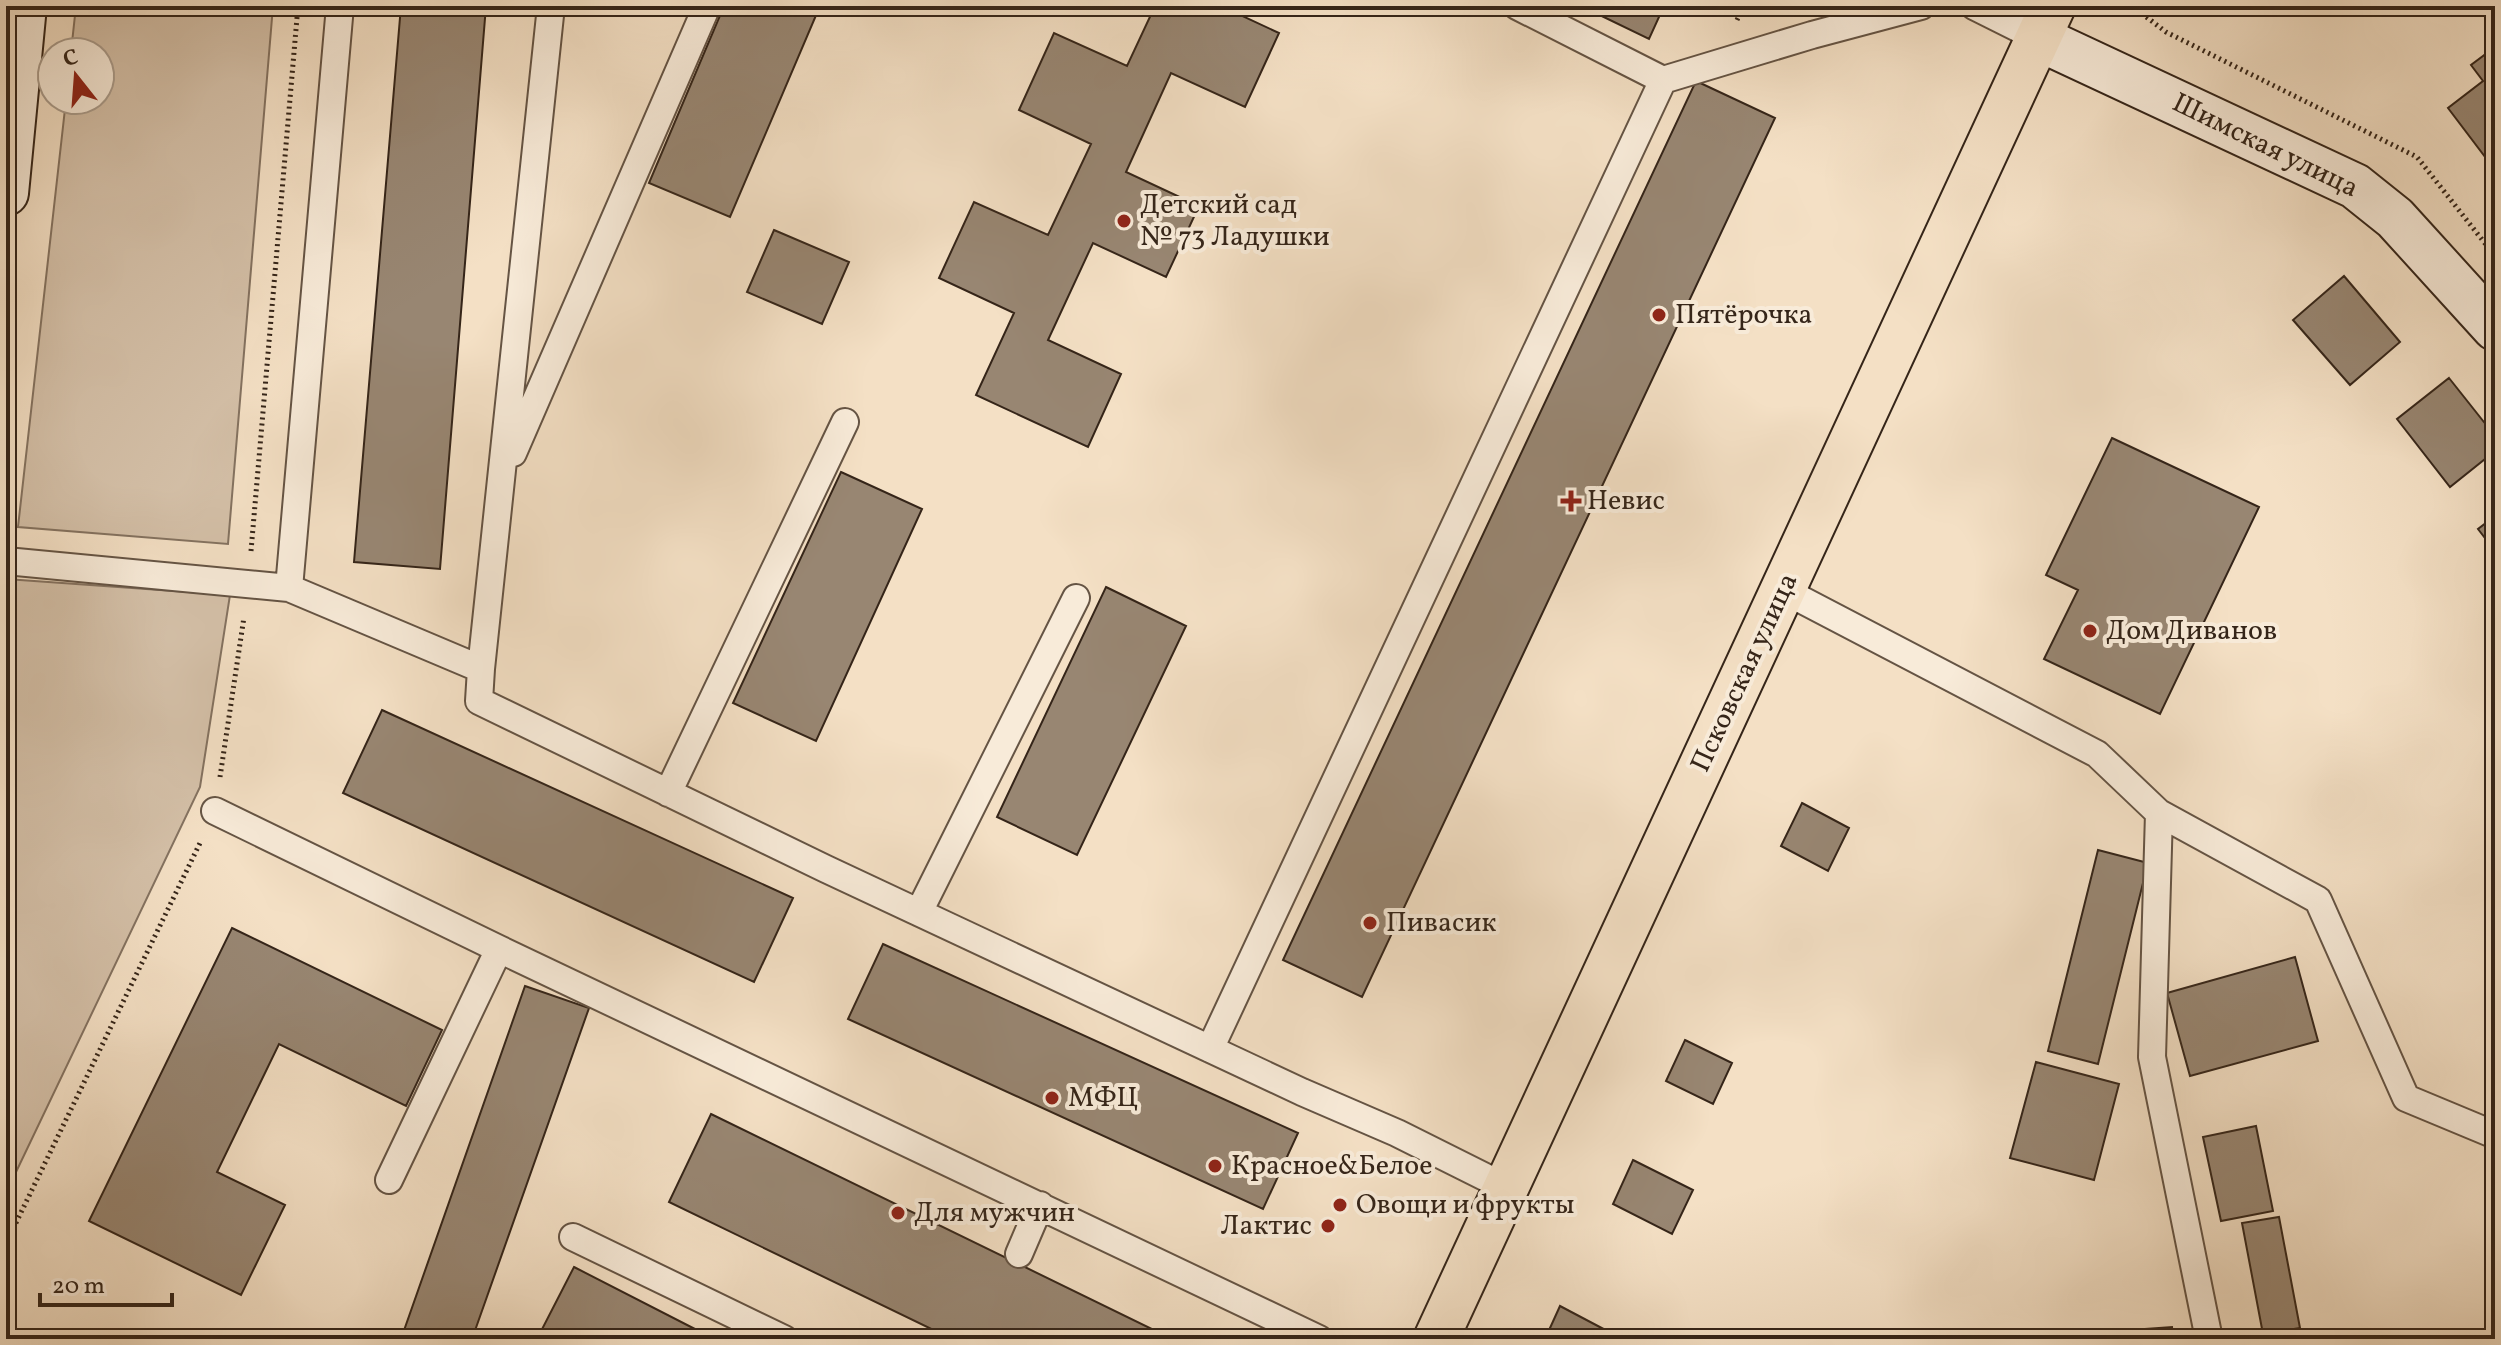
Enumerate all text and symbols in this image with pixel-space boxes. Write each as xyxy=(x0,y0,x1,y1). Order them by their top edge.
north arrow xyxy=(36,36,116,116)
text: С xyxy=(60,42,82,76)
street label: Шимская улица xyxy=(2165,84,2365,208)
place label: Детский сад № 73 Ладушки xyxy=(1140,186,1330,257)
marker: Детский сад № 73 Ладушки xyxy=(1115,212,1133,230)
place label: Пятёрочка xyxy=(1675,296,1812,335)
marker: Пятёрочка xyxy=(1650,306,1668,324)
place label: Невис xyxy=(1587,482,1665,521)
marker: Невис xyxy=(1562,492,1580,510)
street label: Псковская улица xyxy=(1682,567,1808,779)
place label: Дом Диванов xyxy=(2106,612,2277,651)
marker: Дом Диванов xyxy=(2081,622,2099,640)
place label: Пивасик xyxy=(1386,904,1497,943)
marker: Пивасик xyxy=(1361,914,1379,932)
place label: МФЦ xyxy=(1068,1079,1139,1118)
marker: МФЦ xyxy=(1043,1089,1061,1107)
place label: Красное&Белое xyxy=(1231,1147,1432,1186)
marker: Красное&Белое xyxy=(1206,1157,1224,1175)
place label: Овощи и фрукты xyxy=(1356,1186,1574,1225)
place label: Для мужчин xyxy=(914,1194,1075,1233)
marker: Овощи и фрукты xyxy=(1331,1196,1349,1214)
marker: Для мужчин xyxy=(889,1204,907,1222)
place label: Лактис xyxy=(1221,1207,1312,1246)
marker: Лактис xyxy=(1319,1217,1337,1235)
scale bar xyxy=(40,1257,172,1307)
text: 20 m xyxy=(52,1270,105,1304)

